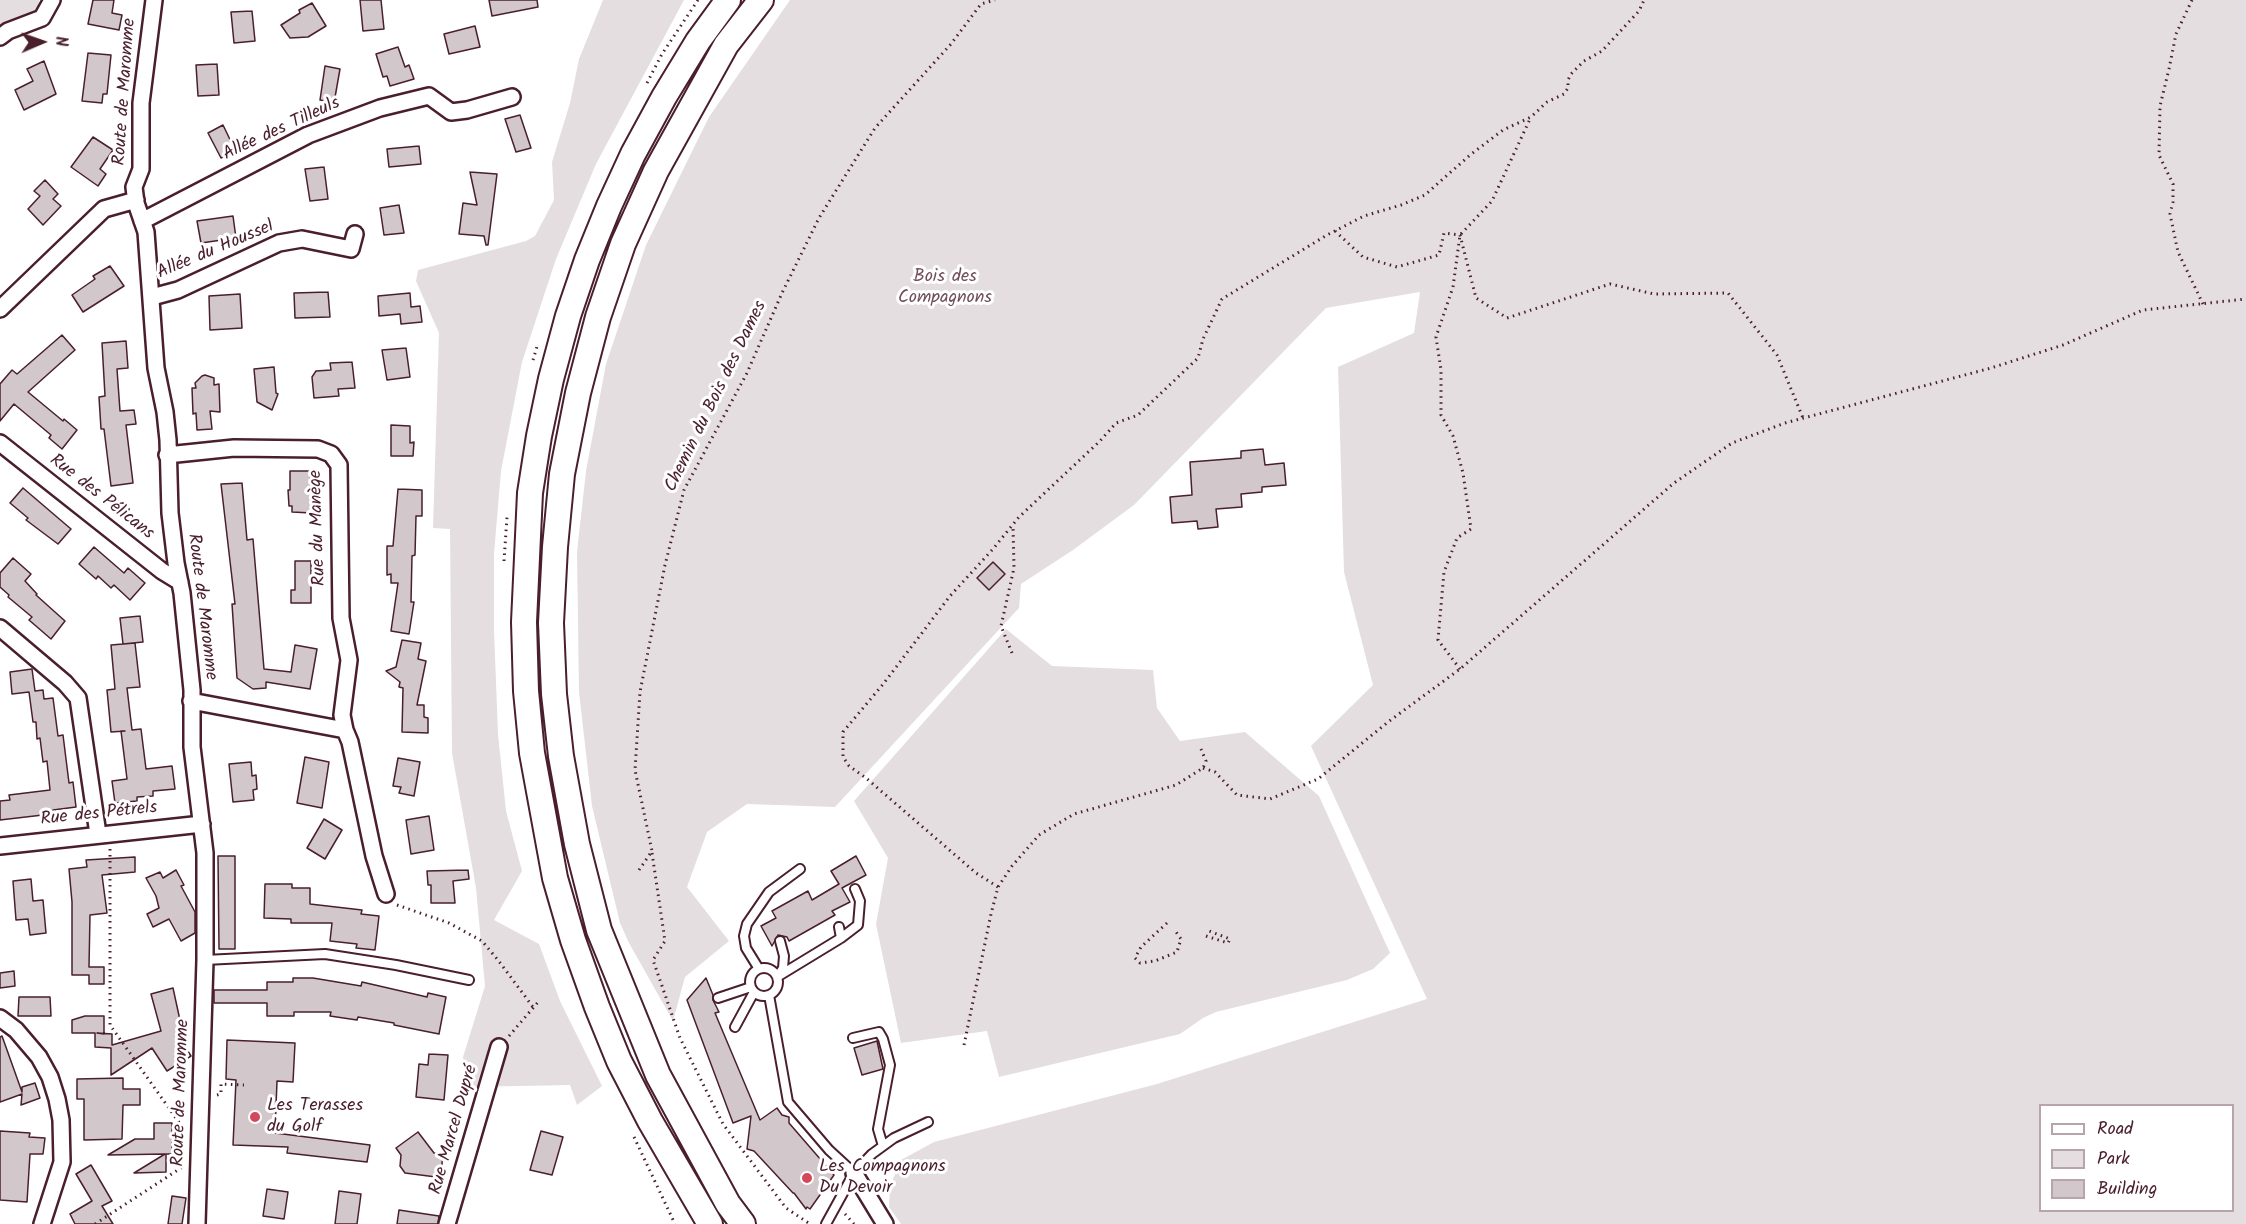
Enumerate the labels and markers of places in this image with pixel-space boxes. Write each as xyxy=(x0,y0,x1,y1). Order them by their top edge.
place label: Les Terasses du Golf xyxy=(267,1096,363,1138)
marker: Les Terasses du Golf xyxy=(248,1110,262,1124)
place label: Les Compagnons Du Devoir xyxy=(819,1157,946,1200)
marker: Les Compagnons Du Devoir xyxy=(800,1171,814,1185)

